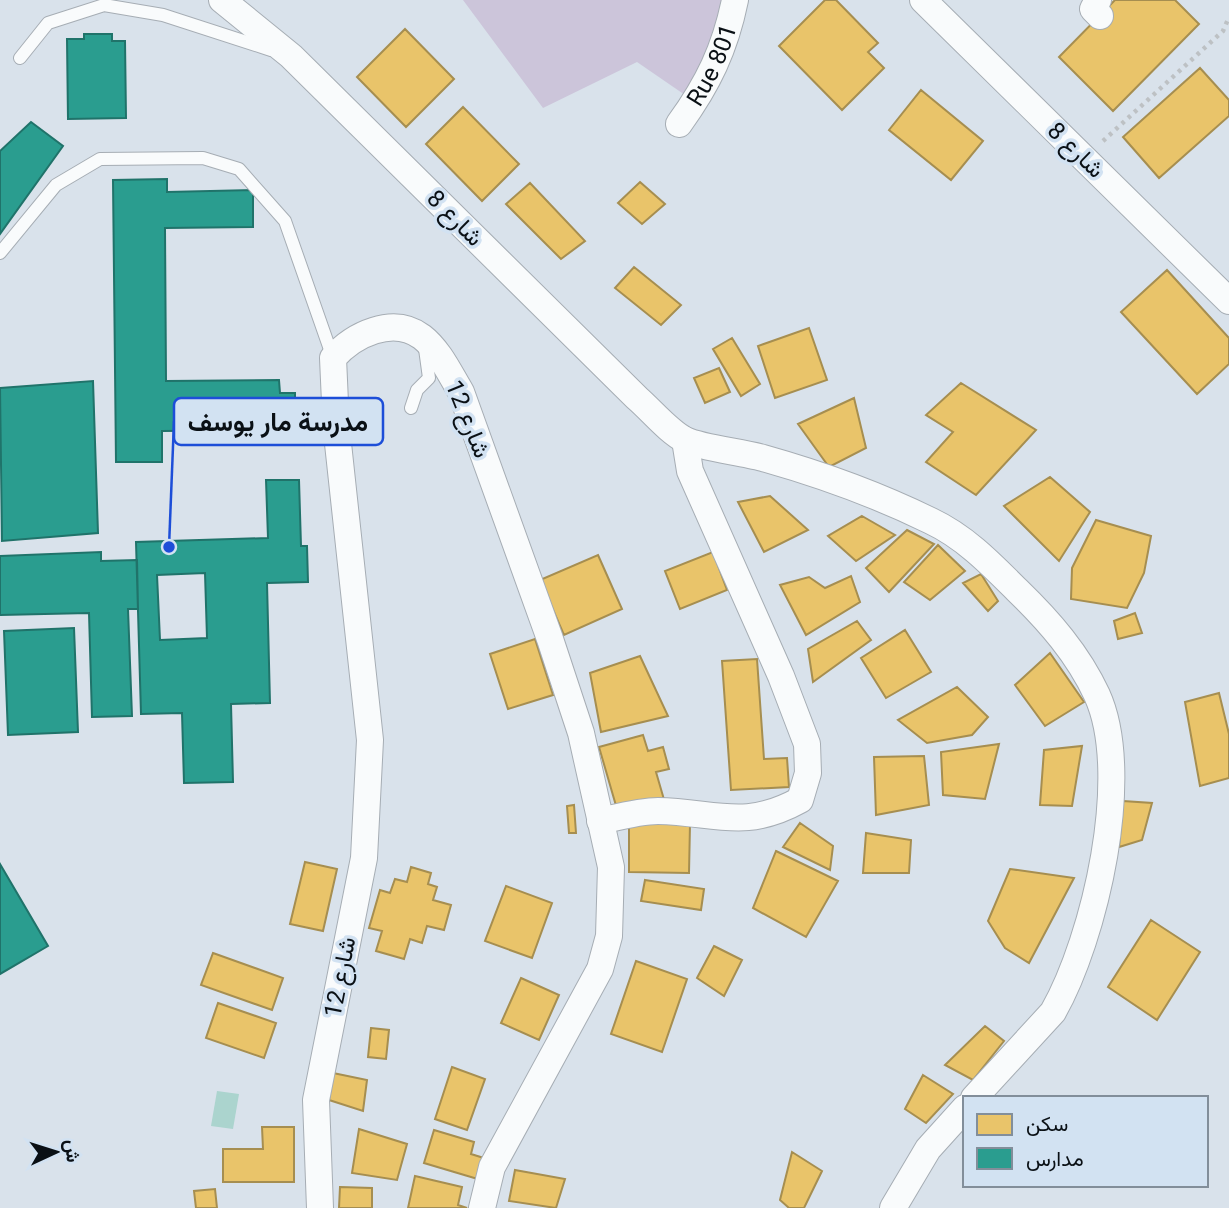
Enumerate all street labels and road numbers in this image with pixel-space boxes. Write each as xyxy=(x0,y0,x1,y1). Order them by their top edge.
street label: Rue 801 xyxy=(681,21,742,111)
street label: شارع 8 xyxy=(1041,116,1110,185)
street label: شارع 8 xyxy=(420,184,489,253)
street label: شارع 12 xyxy=(438,376,496,463)
street label: شارع 12 xyxy=(319,934,363,1020)

